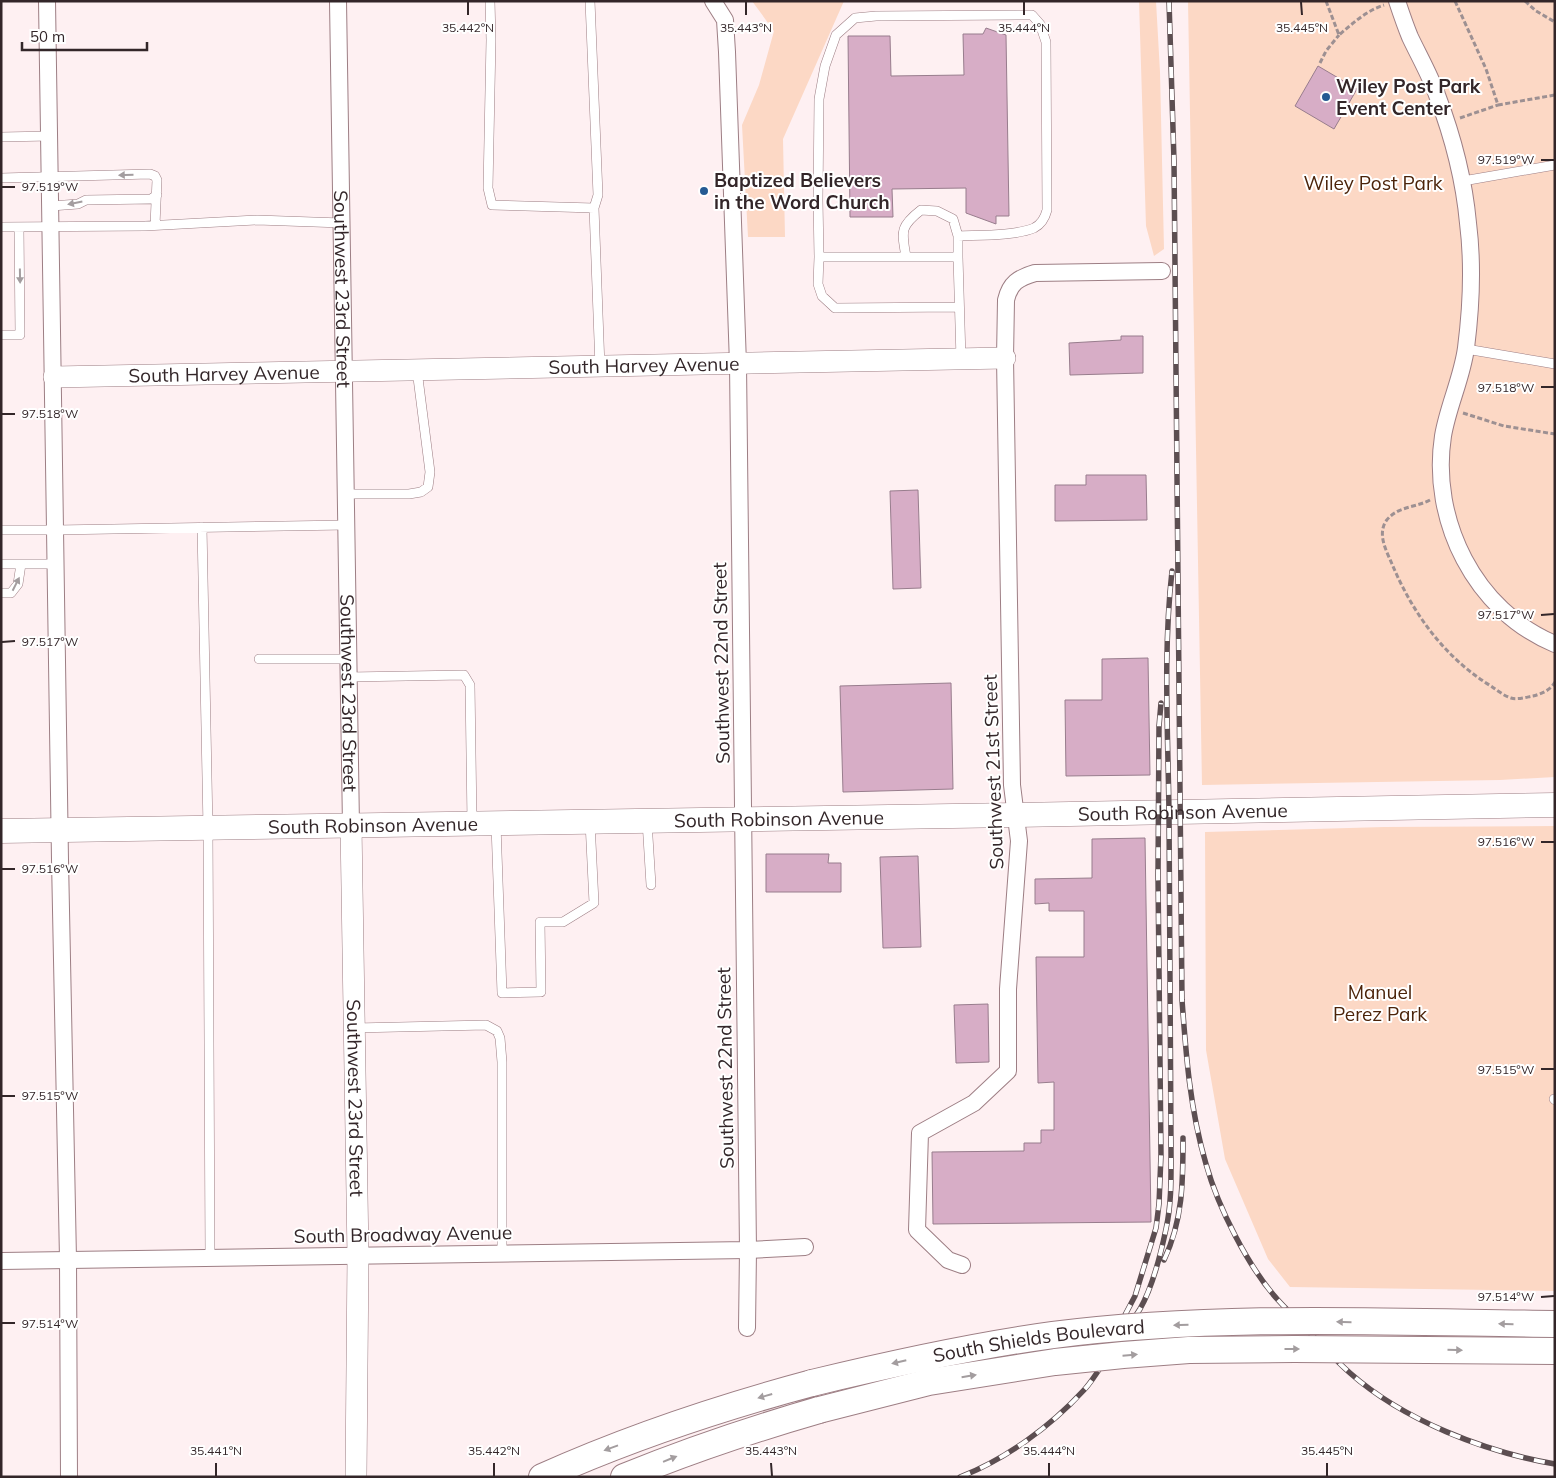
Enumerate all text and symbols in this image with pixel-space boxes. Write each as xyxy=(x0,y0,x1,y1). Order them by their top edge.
scale bar xyxy=(22,20,148,52)
text: 35.442°N xyxy=(442,20,494,35)
text: 35.443°N xyxy=(720,20,772,35)
text: 35.444°N xyxy=(998,20,1050,35)
text: 35.445°N xyxy=(1276,20,1328,35)
text: 50 m xyxy=(30,27,65,46)
place label: Wiley Post Park Event Center xyxy=(1336,74,1481,120)
marker: Wiley Post Park Event Center xyxy=(1320,91,1332,103)
text: 97.519°W xyxy=(1478,152,1534,167)
place label: Baptized Believers in the Word Church xyxy=(714,168,890,214)
one-way arrow xyxy=(118,171,134,179)
park label: Wiley Post Park xyxy=(1303,171,1443,195)
text: 97.519°W xyxy=(22,179,78,194)
marker: Baptized Believers in the Word Church xyxy=(698,185,710,197)
street label: Southwest 23rd Street xyxy=(329,190,356,388)
one-way arrow xyxy=(66,200,82,208)
one-way arrow xyxy=(16,268,24,284)
street label: South Harvey Avenue xyxy=(548,351,740,379)
street label: South Harvey Avenue xyxy=(128,360,320,388)
text: 97.518°W xyxy=(1478,380,1534,395)
text: 97.518°W xyxy=(22,406,78,421)
street label: Southwest 22nd Street xyxy=(707,562,735,764)
one-way arrow xyxy=(12,576,20,591)
street label: Southwest 23rd Street xyxy=(335,594,362,792)
text: 97.517°W xyxy=(1478,607,1534,622)
text: 97.517°W xyxy=(22,634,78,649)
street label: Southwest 21st Street xyxy=(978,674,1008,870)
street label: South Robinson Avenue xyxy=(1078,798,1288,826)
street label: South Robinson Avenue xyxy=(674,805,884,832)
street label: South Robinson Avenue xyxy=(268,811,478,839)
text: 97.516°W xyxy=(1478,834,1534,849)
text: 97.516°W xyxy=(22,861,78,876)
street label: Southwest 22nd Street xyxy=(711,967,739,1169)
park label: Manuel Perez Park xyxy=(1333,980,1427,1026)
street label: Southwest 23rd Street xyxy=(342,999,369,1197)
text: 97.515°W xyxy=(1478,1062,1534,1077)
text: 97.515°W xyxy=(22,1088,78,1103)
street label: South Broadway Avenue xyxy=(294,1220,512,1248)
text: 97.514°W xyxy=(1478,1289,1534,1304)
street label: South Shields Boulevard xyxy=(931,1314,1145,1367)
text: 97.514°W xyxy=(22,1316,78,1331)
one-way arrow xyxy=(1335,1318,1351,1326)
one-way arrow xyxy=(1498,1320,1514,1328)
one-way arrow xyxy=(1173,1321,1189,1329)
one-way arrow xyxy=(1284,1345,1300,1353)
one-way arrow xyxy=(1447,1346,1463,1354)
one-way arrow xyxy=(1122,1350,1138,1358)
one-way arrow xyxy=(891,1358,906,1366)
one-way arrow xyxy=(961,1371,977,1379)
one-way arrow xyxy=(757,1392,772,1400)
text: 35.441°N xyxy=(190,1443,242,1458)
text: 35.442°N xyxy=(468,1443,520,1458)
text: 35.443°N xyxy=(745,1443,797,1458)
text: 35.444°N xyxy=(1023,1443,1075,1458)
text: 35.445°N xyxy=(1301,1443,1353,1458)
one-way arrow xyxy=(603,1444,618,1452)
one-way arrow xyxy=(662,1454,677,1462)

